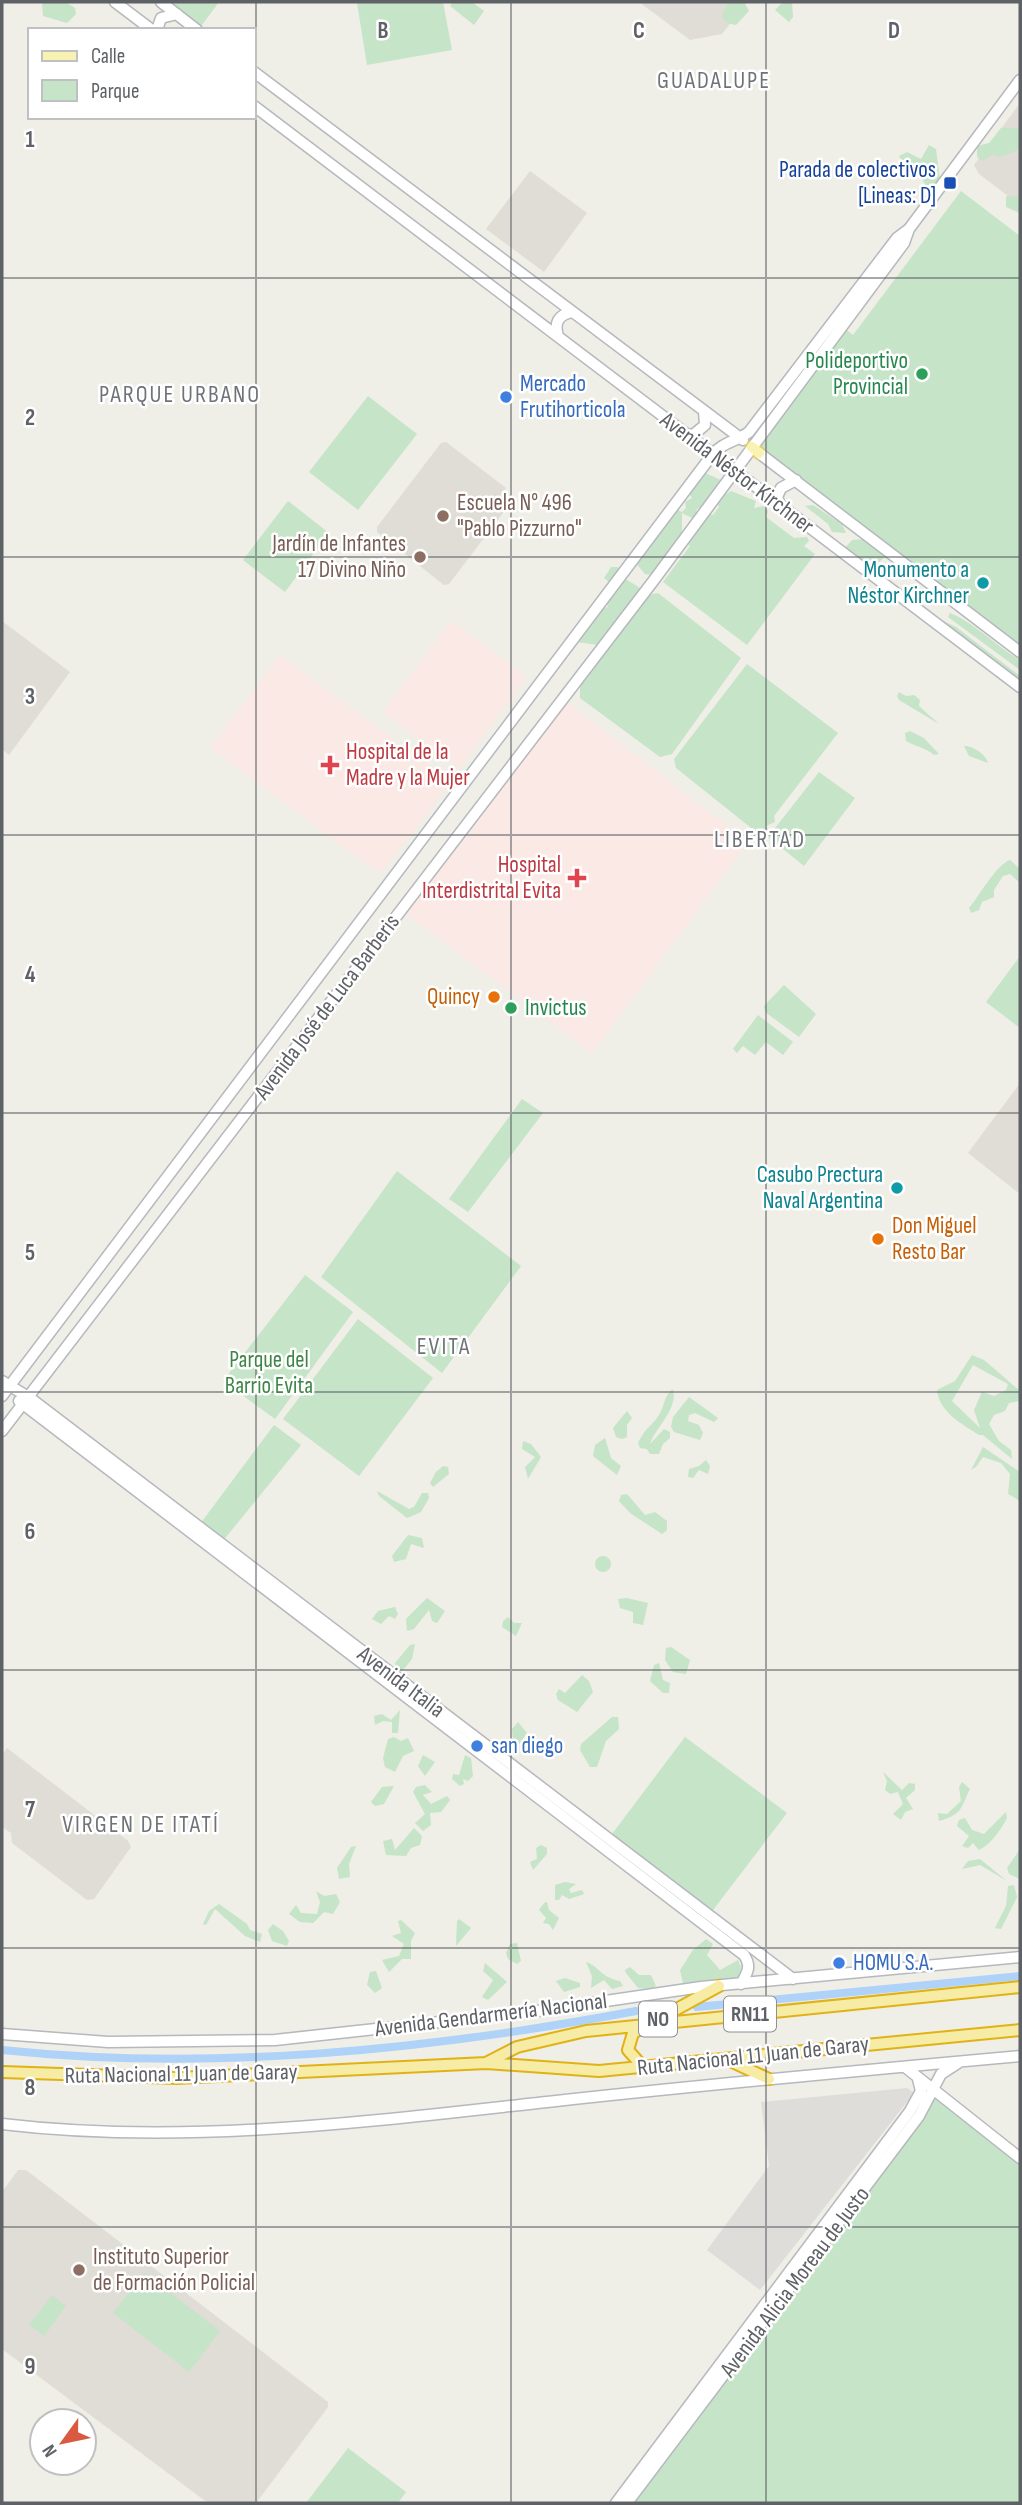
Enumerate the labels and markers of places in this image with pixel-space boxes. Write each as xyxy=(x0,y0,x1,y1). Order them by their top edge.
place label: Parada de colectivos [Lineas: D] xyxy=(779,156,936,210)
marker: Parada de colectivos [Lineas: D] xyxy=(942,175,958,191)
place label: Polideportivo Provincial xyxy=(805,347,908,401)
marker: Polideportivo Provincial xyxy=(914,366,930,382)
place label: Mercado Frutihorticola xyxy=(520,370,626,424)
marker: Mercado Frutihorticola xyxy=(498,389,514,405)
place label: Escuela N° 496 "Pablo Pizzurno" xyxy=(457,489,582,543)
marker: Escuela N° 496 "Pablo Pizzurno" xyxy=(435,508,451,524)
place label: Jardín de Infantes 17 Divino Niño xyxy=(271,530,406,584)
marker: Jardín de Infantes 17 Divino Niño xyxy=(412,549,428,565)
place label: Monumento a Néstor Kirchner xyxy=(847,556,969,610)
marker: Monumento a Néstor Kirchner xyxy=(975,575,991,591)
place label: Hospital de la Madre y la Mujer xyxy=(346,738,470,792)
marker: Hospital de la Madre y la Mujer xyxy=(320,755,340,775)
place label: Hospital Interdistrital Evita xyxy=(422,851,561,905)
marker: Hospital Interdistrital Evita xyxy=(567,868,587,888)
place label: Quincy xyxy=(427,983,480,1011)
marker: Quincy xyxy=(486,989,502,1005)
place label: Invictus xyxy=(525,994,587,1022)
marker: Invictus xyxy=(503,1000,519,1016)
place label: Casubo Prectura Naval Argentina xyxy=(757,1161,883,1215)
marker: Casubo Prectura Naval Argentina xyxy=(889,1180,905,1196)
place label: Don Miguel Resto Bar xyxy=(892,1212,977,1266)
marker: Don Miguel Resto Bar xyxy=(870,1231,886,1247)
place label: san diego xyxy=(491,1732,563,1760)
marker: san diego xyxy=(469,1738,485,1754)
place label: HOMU S.A. xyxy=(853,1949,933,1977)
marker: HOMU S.A. xyxy=(831,1955,847,1971)
place label: Instituto Superior de Formación Policial xyxy=(93,2243,255,2297)
marker: Instituto Superior de Formación Policial xyxy=(71,2262,87,2278)

